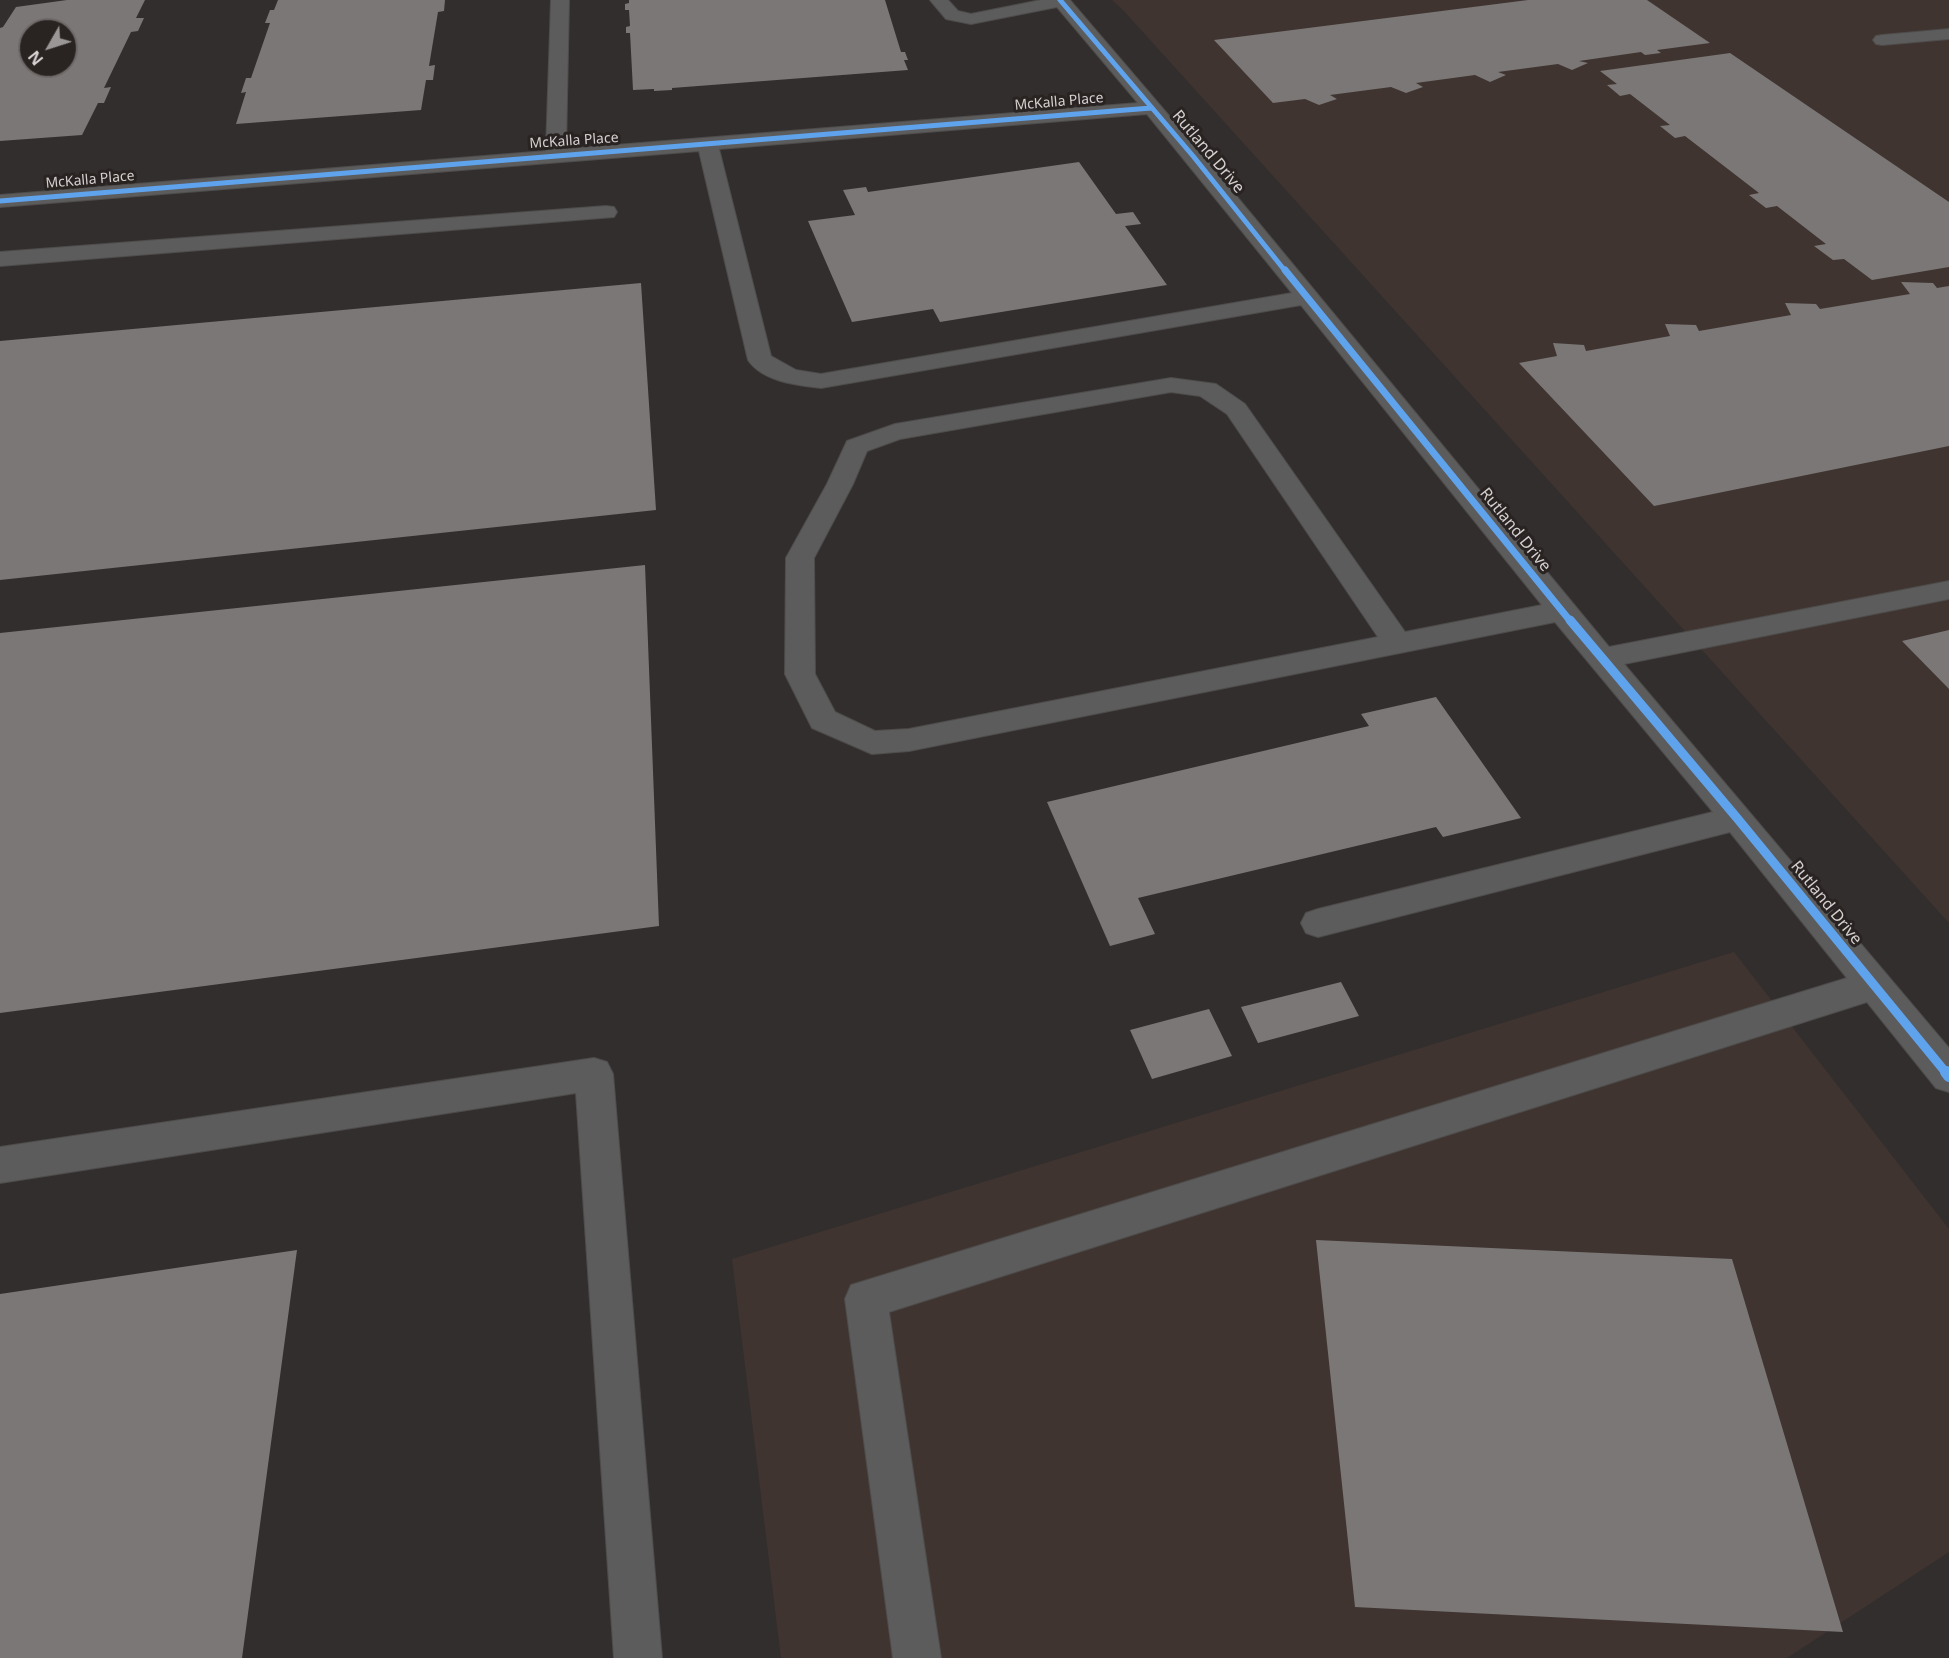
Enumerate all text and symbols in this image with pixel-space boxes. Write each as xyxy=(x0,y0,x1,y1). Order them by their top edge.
north arrow xyxy=(18,18,78,78)
text: N xyxy=(23,46,48,70)
street label: McKalla Place xyxy=(1014,90,1104,114)
street label: Rutland Drive xyxy=(1168,107,1248,197)
street label: McKalla Place xyxy=(529,130,619,152)
street label: McKalla Place xyxy=(45,168,135,192)
street label: Rutland Drive xyxy=(1475,484,1555,576)
street label: Rutland Drive xyxy=(1786,857,1866,949)

